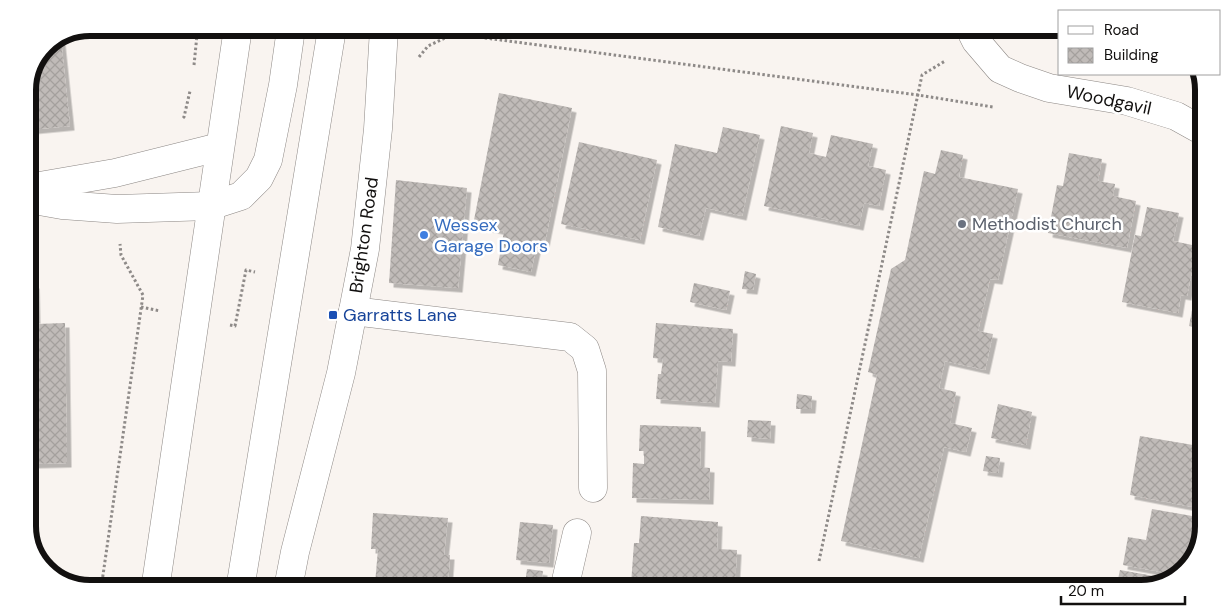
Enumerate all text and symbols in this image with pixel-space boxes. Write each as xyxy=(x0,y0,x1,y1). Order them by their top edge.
legend xyxy=(1058,10,1221,75)
text: Road xyxy=(1104,20,1139,40)
text: Building xyxy=(1104,45,1159,65)
street label: Woodgavil xyxy=(1064,79,1154,121)
street label: Brighton Road xyxy=(344,176,384,294)
place label: Methodist Church xyxy=(972,212,1122,236)
place label: Wessex Garage Doors xyxy=(434,213,548,258)
marker: Methodist Church xyxy=(956,218,968,230)
marker: Wessex Garage Doors xyxy=(418,229,430,241)
place label: Garratts Lane xyxy=(343,303,457,327)
marker: Garratts Lane xyxy=(327,309,339,321)
scale bar xyxy=(1061,574,1185,606)
text: 20 m xyxy=(1068,581,1104,601)

